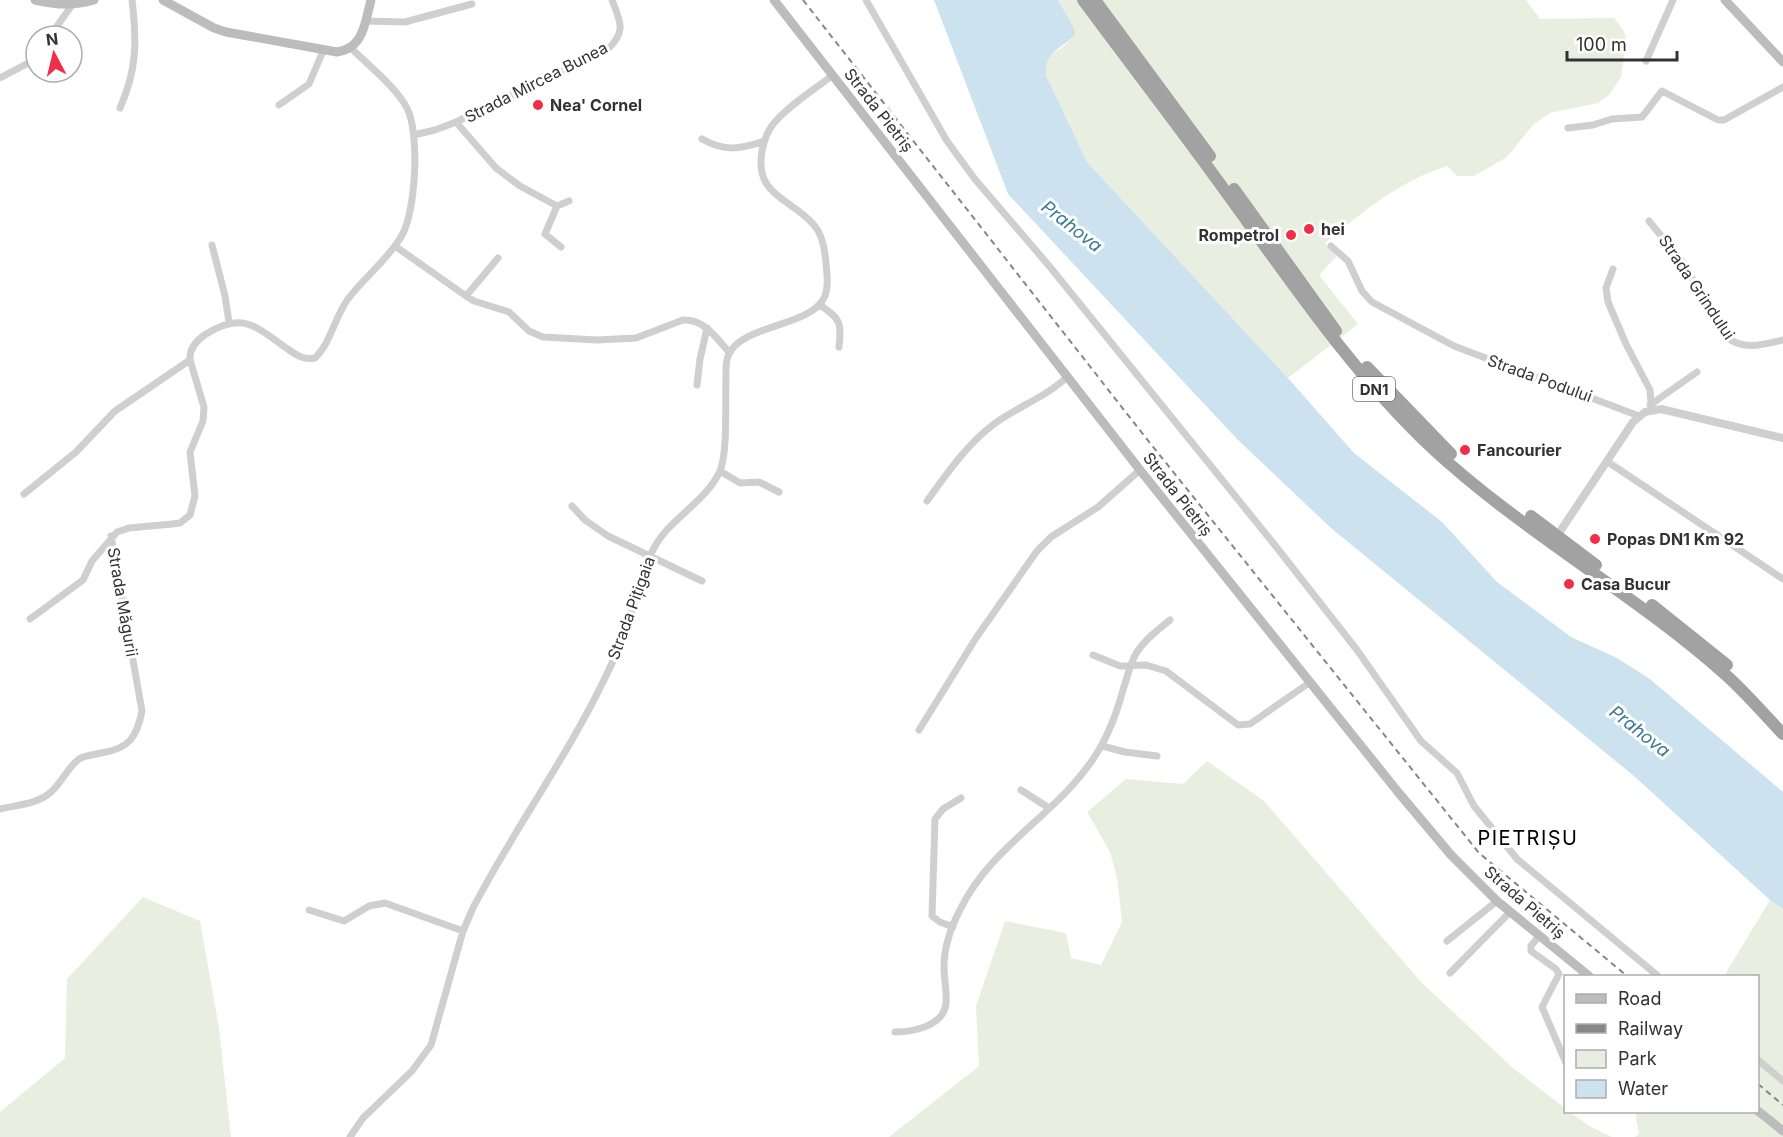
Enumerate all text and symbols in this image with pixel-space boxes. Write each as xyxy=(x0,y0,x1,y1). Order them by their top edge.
north arrow xyxy=(24,24,84,84)
scale bar xyxy=(1567,24,1676,62)
text: N xyxy=(45,28,59,50)
text: 100 m xyxy=(1576,34,1627,55)
street label: Strada Mircea Bunea xyxy=(461,37,611,127)
street label: Strada Pietriș xyxy=(840,64,918,156)
place label: Nea' Cornel xyxy=(550,95,642,115)
marker: Nea' Cornel xyxy=(531,98,545,112)
water label: Prahova xyxy=(1038,196,1106,256)
place label: hei xyxy=(1321,219,1345,239)
marker: hei xyxy=(1302,222,1316,236)
place label: Rompetrol xyxy=(1199,225,1279,245)
marker: Rompetrol xyxy=(1284,228,1298,242)
street label: Strada Grindului xyxy=(1655,231,1739,343)
street label: Strada Podului xyxy=(1485,350,1595,406)
road number: DN1 xyxy=(1353,377,1395,401)
place label: Fancourier xyxy=(1477,440,1562,460)
marker: Fancourier xyxy=(1458,443,1472,457)
street label: Strada Pietriș xyxy=(1139,448,1217,540)
place label: Popas DN1 Km 92 xyxy=(1607,529,1744,549)
marker: Popas DN1 Km 92 xyxy=(1588,532,1602,546)
street label: Strada Măgurii xyxy=(104,546,142,658)
street label: Strada Pițigaia xyxy=(603,554,659,662)
place label: Casa Bucur xyxy=(1581,574,1671,594)
marker: Casa Bucur xyxy=(1562,577,1576,591)
water label: Prahova xyxy=(1606,701,1674,761)
district label: PIETRIȘU xyxy=(1477,826,1579,850)
street label: Strada Pietriș xyxy=(1480,861,1570,943)
legend xyxy=(1564,975,1759,1113)
text: Road xyxy=(1618,988,1661,1009)
text: Railway xyxy=(1618,1018,1683,1039)
text: Park xyxy=(1618,1048,1657,1069)
text: Water xyxy=(1618,1078,1668,1099)

